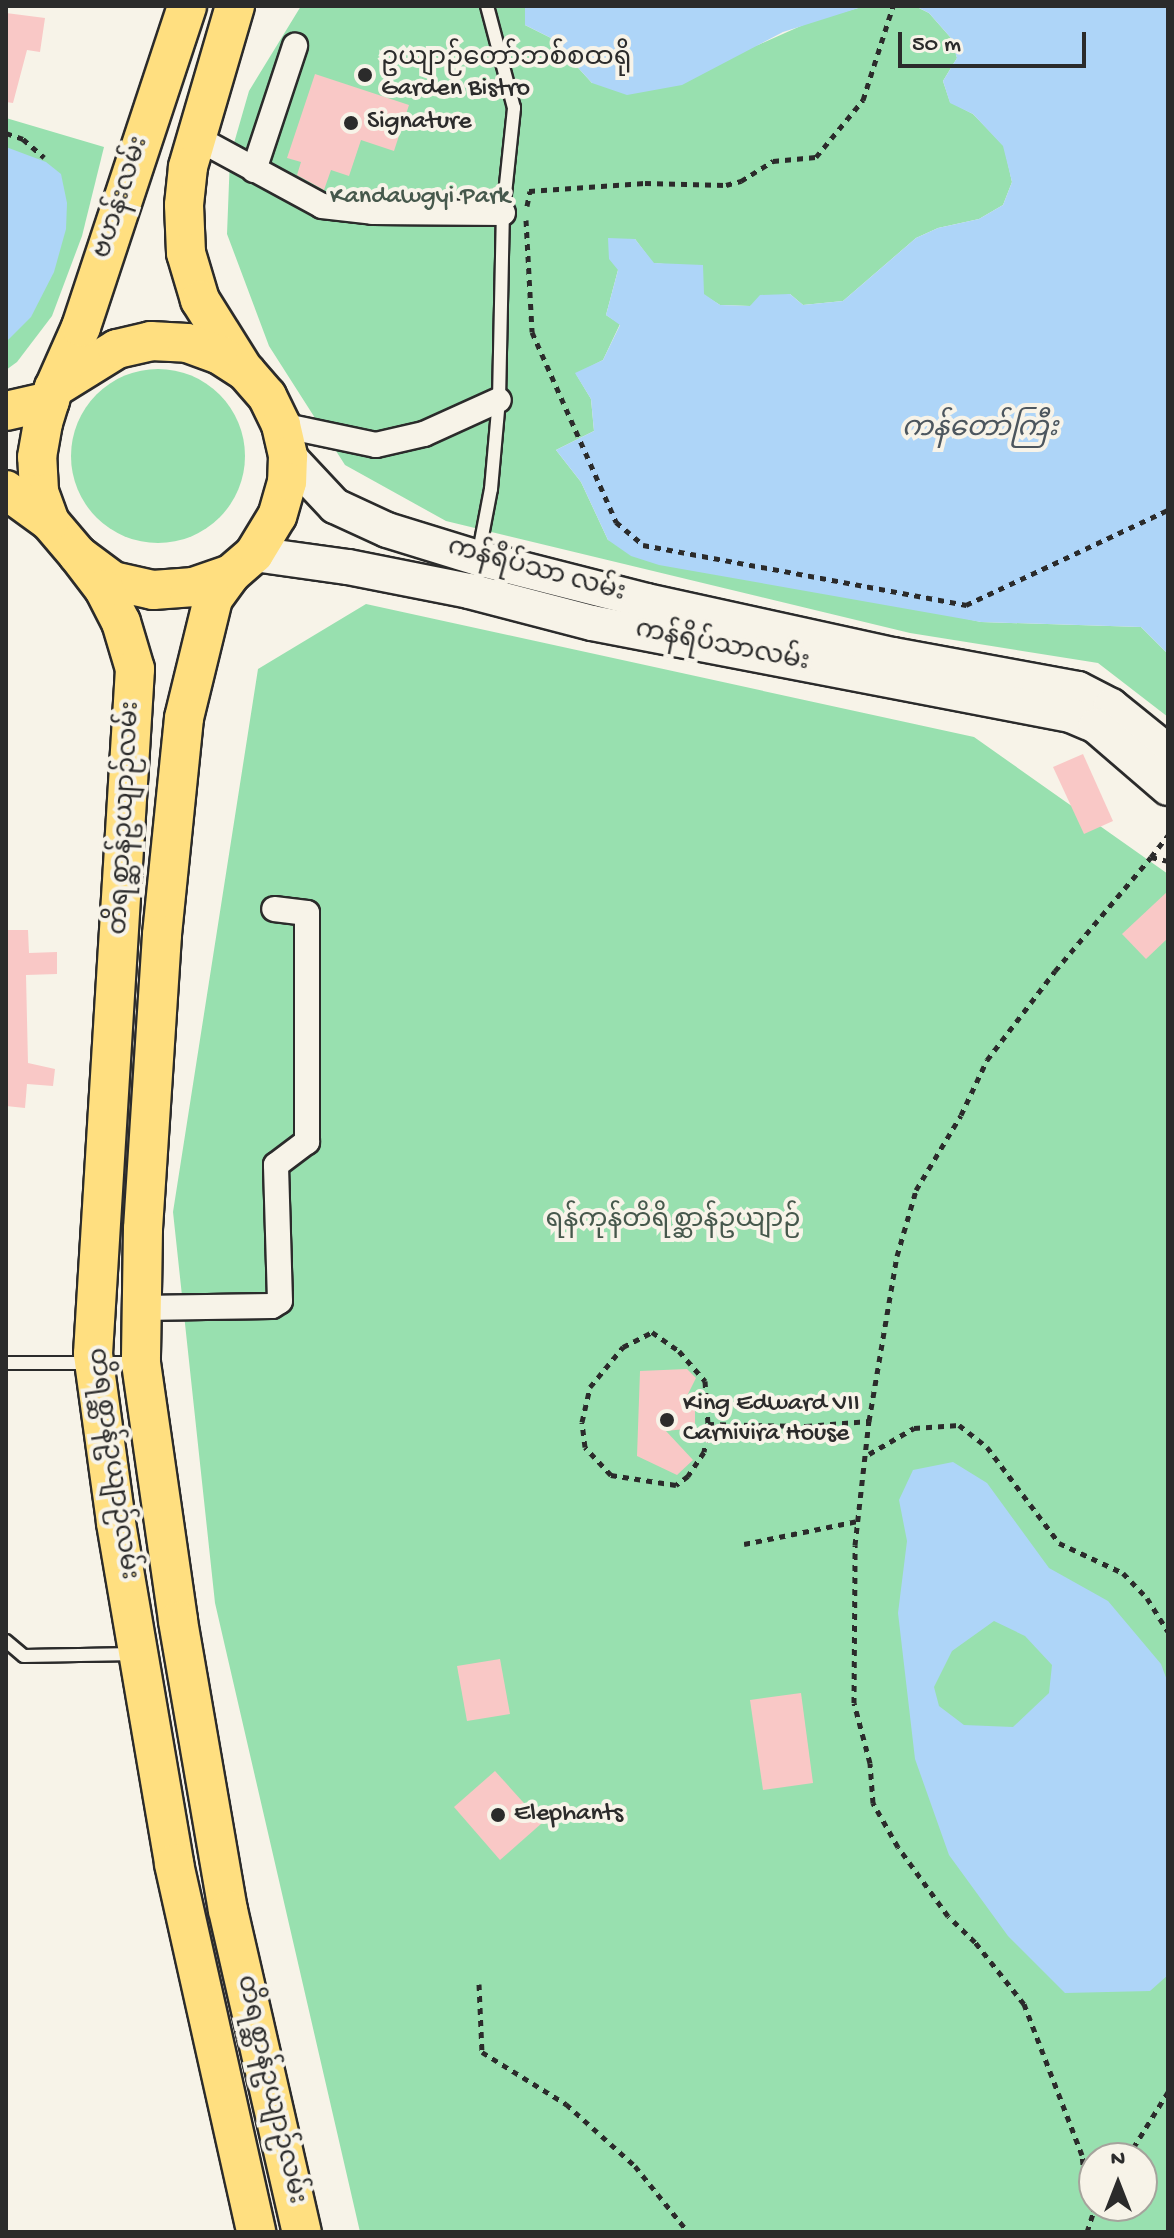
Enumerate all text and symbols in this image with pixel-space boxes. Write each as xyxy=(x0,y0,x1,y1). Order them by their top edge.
scale bar xyxy=(902,16,1090,66)
text: 50 m xyxy=(912,31,961,60)
place label: ဥယျာဉ်တော်ဘစ်စထရို Garden Bistro xyxy=(381,44,631,106)
marker: ဥယျာဉ်တော်ဘစ်စထရို Garden Bistro xyxy=(356,66,374,84)
place label: Signature xyxy=(367,107,472,139)
marker: Signature xyxy=(342,114,360,132)
street label: ဗဟန်းလမ်း xyxy=(89,133,157,263)
park label: Kandawgyi Park xyxy=(330,182,510,214)
water label: ကန်တော်ကြီး xyxy=(902,413,1058,447)
street label: ကန်ရိပ်သာ လမ်း xyxy=(444,533,628,611)
street label: ကန်ရိပ်သာလမ်း xyxy=(632,616,812,680)
street label: တိရစ္ဆာန်ဥယျာဉ်လမ်း xyxy=(105,700,149,936)
park label: ရန်ကုန်တိရိစ္ဆာန်ဥယျာဉ် xyxy=(546,1206,800,1238)
street label: တိရစ္ဆာန်ဥယျာဉ်လမ်း xyxy=(79,1346,143,1582)
place label: King Edward VII Carnivira House xyxy=(683,1389,860,1450)
marker: King Edward VII Carnivira House xyxy=(658,1411,676,1429)
place label: Elephants xyxy=(514,1799,623,1831)
marker: Elephants xyxy=(489,1806,507,1824)
street label: တိရစ္ဆာန်ဥယျာဉ်လမ်း xyxy=(227,1972,311,2208)
north arrow xyxy=(1078,2142,1158,2222)
text: N xyxy=(1111,2147,1125,2173)

